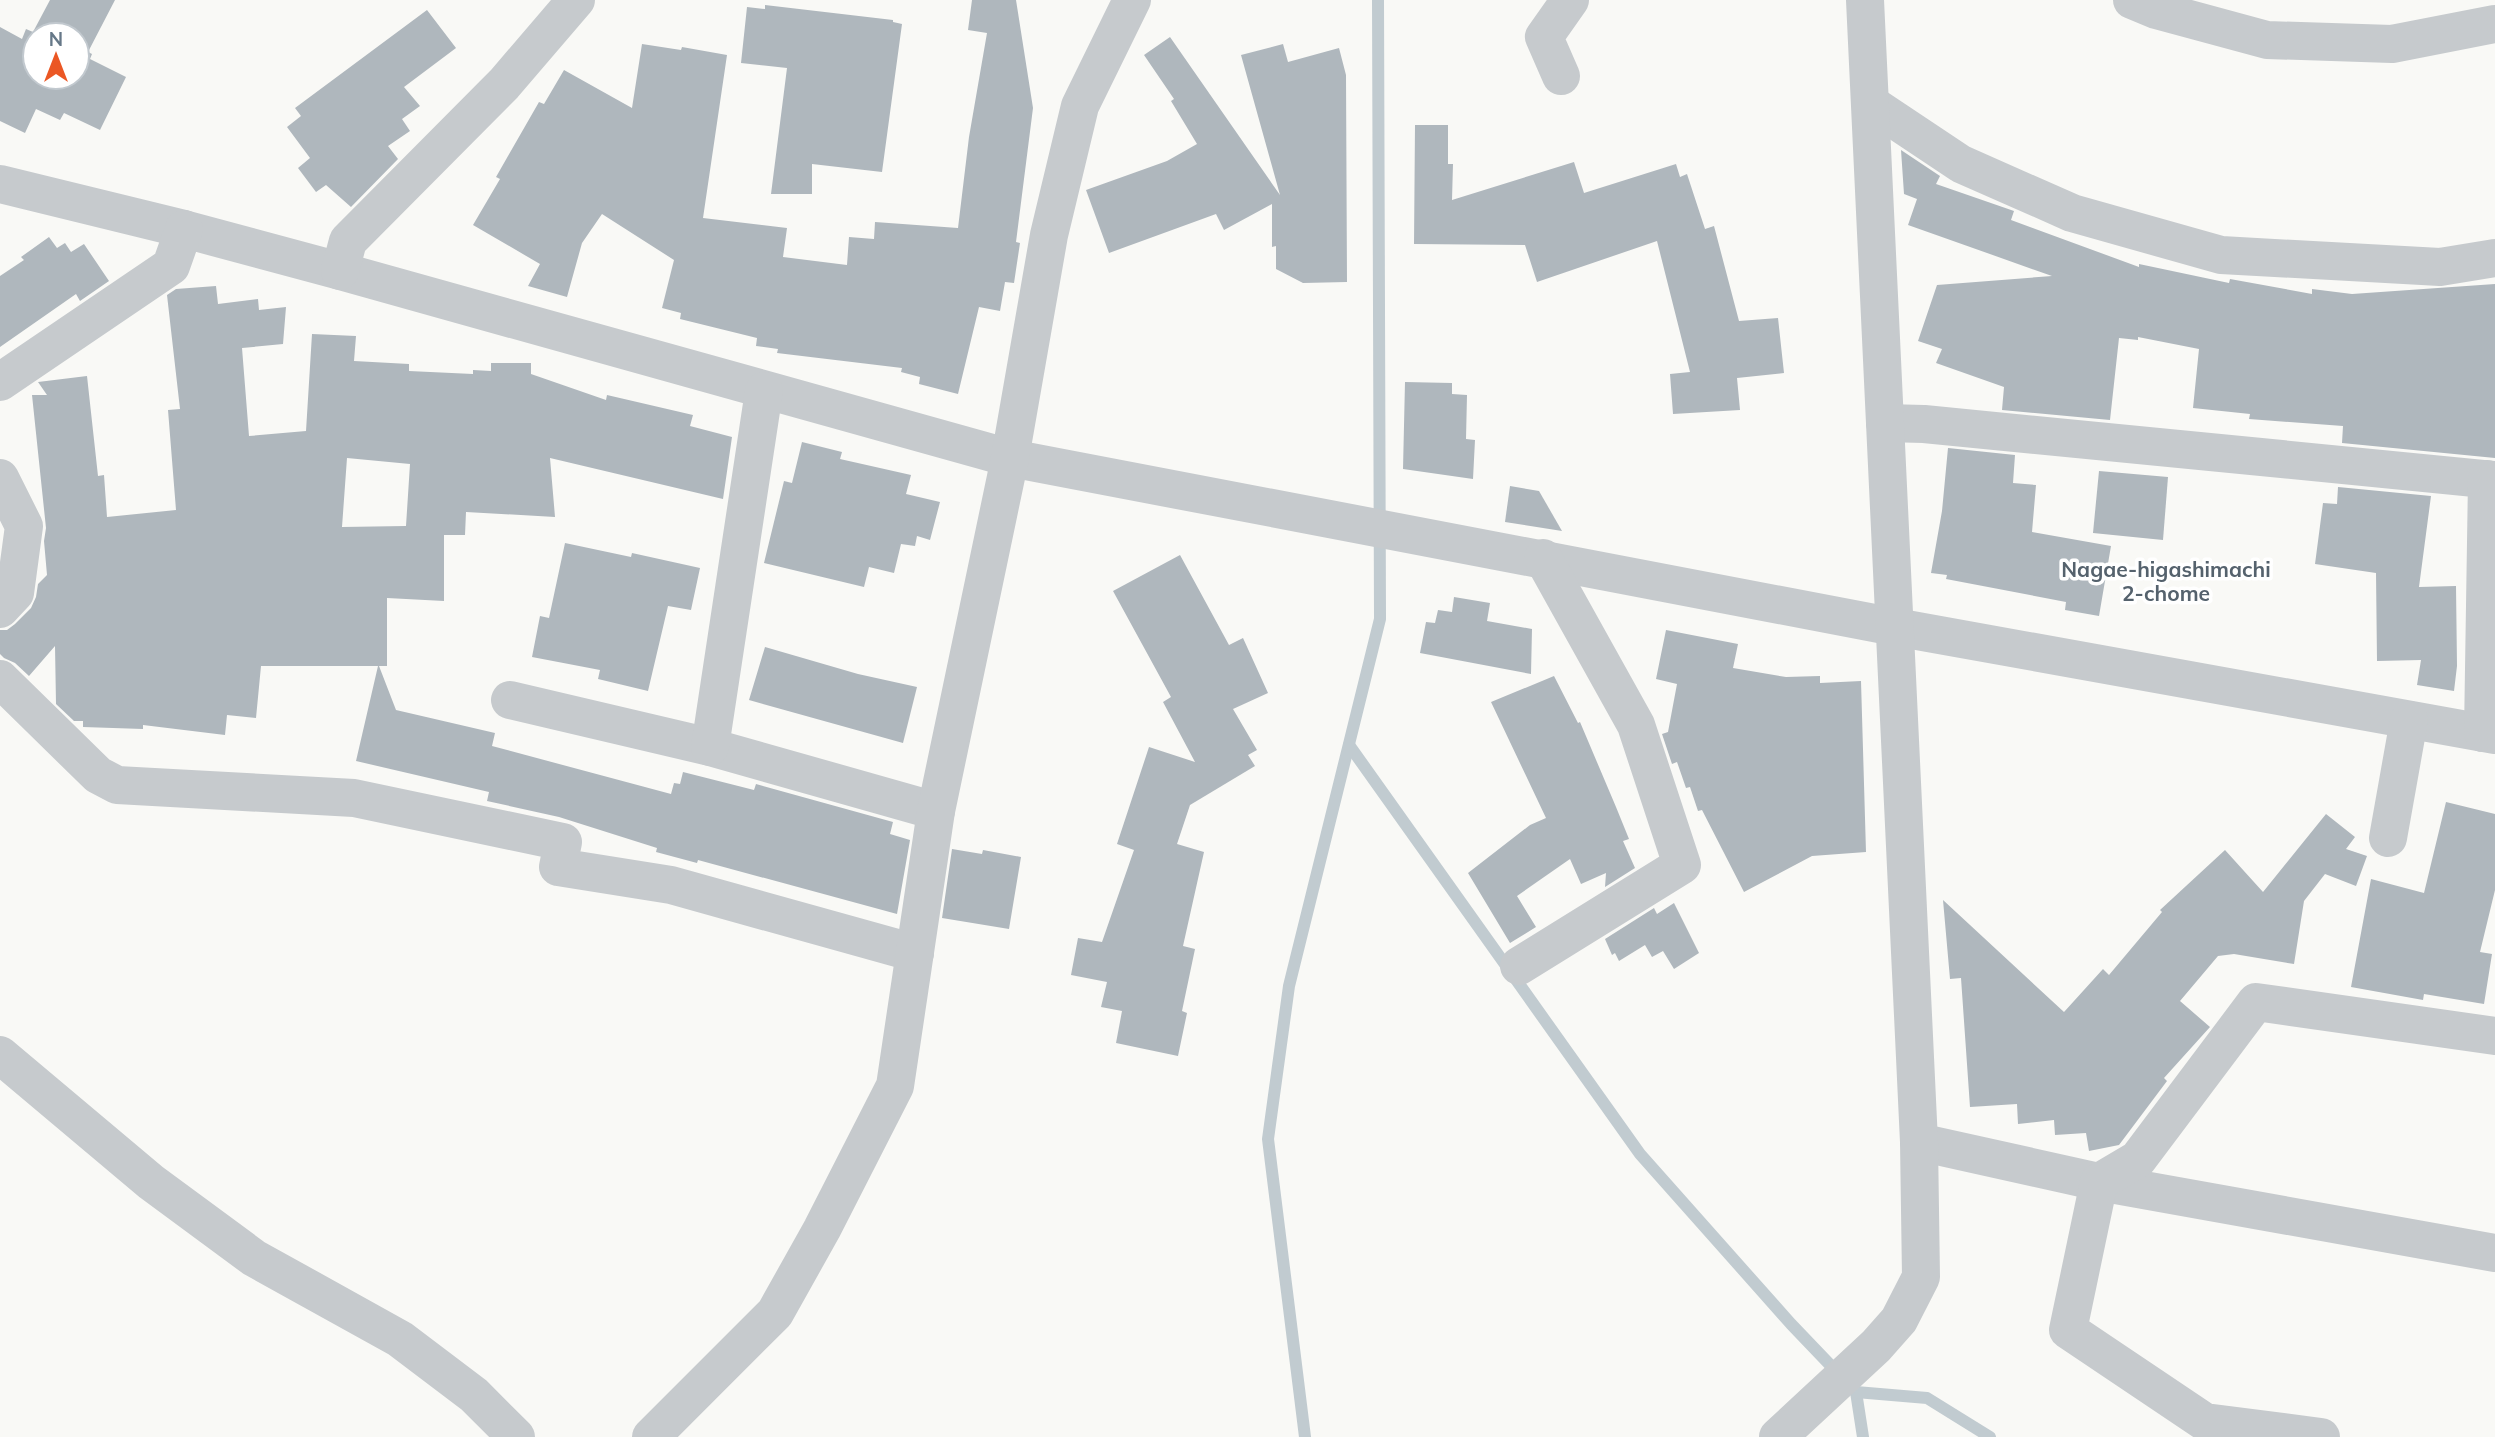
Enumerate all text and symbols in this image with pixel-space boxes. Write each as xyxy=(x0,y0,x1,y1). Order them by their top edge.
north arrow xyxy=(21,21,91,91)
text: N xyxy=(49,27,63,51)
district label: Nagae-higashimachi 2-chome xyxy=(2061,556,2271,606)

